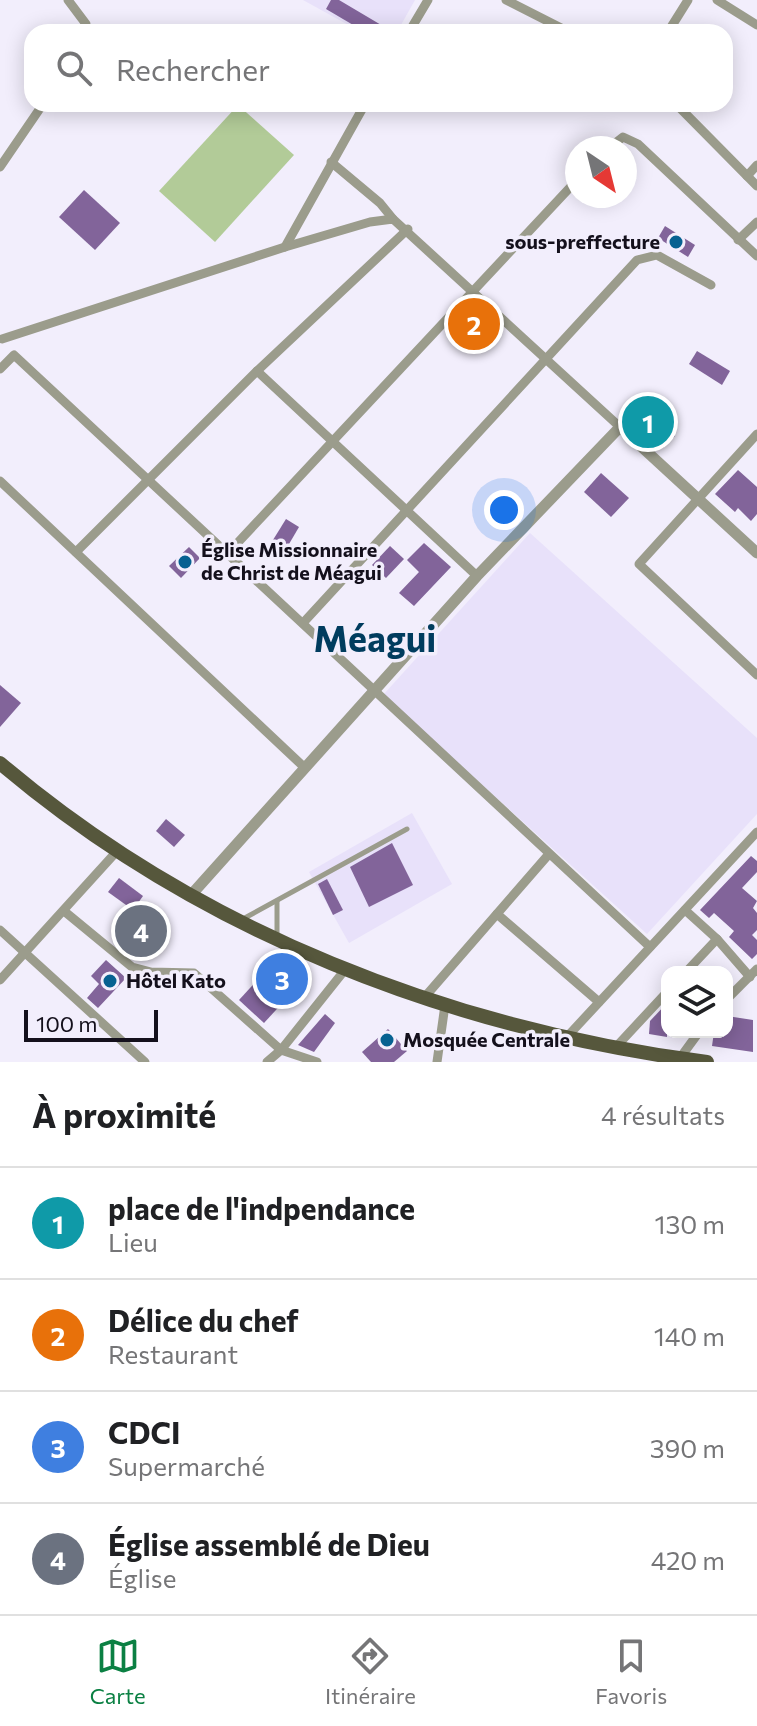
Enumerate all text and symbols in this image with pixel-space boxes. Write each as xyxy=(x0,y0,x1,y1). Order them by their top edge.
search box xyxy=(24,24,733,112)
icon: search xyxy=(52,46,96,90)
text: Rechercher xyxy=(116,50,270,87)
north arrow xyxy=(565,136,637,208)
place label: sous-preffecture xyxy=(505,229,660,253)
marker: sous-preffecture xyxy=(667,233,685,251)
pin: 2 xyxy=(448,294,500,354)
pin: 1 xyxy=(622,392,674,452)
your location xyxy=(484,490,524,530)
place label: Église Missionnaire de Christ de Méagui xyxy=(201,537,382,584)
marker: Église Missionnaire de Christ de Méagui xyxy=(176,553,194,571)
district label: Méagui xyxy=(314,615,436,659)
pin: 4 xyxy=(115,901,167,961)
pin: 3 xyxy=(256,949,308,1009)
map controls xyxy=(661,966,733,1038)
button: layers xyxy=(661,966,733,1038)
place label: Hôtel Kato xyxy=(126,968,226,992)
marker: Hôtel Kato xyxy=(101,972,119,990)
scale bar xyxy=(24,1006,158,1042)
text: 100 m xyxy=(36,1010,98,1037)
place label: Mosquée Centrale xyxy=(403,1027,570,1051)
marker: Mosquée Centrale xyxy=(378,1031,396,1049)
text: À proximité xyxy=(32,1093,216,1135)
text: 4 résultats xyxy=(601,1099,725,1130)
text: place de l'indpendance xyxy=(108,1189,415,1226)
text: 1 xyxy=(52,1208,64,1239)
text: 130 m xyxy=(654,1208,725,1239)
text: Lieu xyxy=(108,1226,158,1257)
text: Délice du chef xyxy=(108,1301,299,1338)
text: 2 xyxy=(51,1320,65,1351)
text: 140 m xyxy=(654,1320,725,1351)
text: Restaurant xyxy=(108,1338,238,1369)
text: CDCI xyxy=(108,1413,180,1450)
text: 3 xyxy=(50,1432,66,1463)
text: 390 m xyxy=(650,1432,725,1463)
text: Supermarché xyxy=(108,1450,265,1481)
text: Église assemblé de Dieu xyxy=(108,1525,430,1562)
text: 4 xyxy=(50,1544,66,1575)
text: 420 m xyxy=(651,1544,725,1575)
text: Église xyxy=(108,1562,176,1593)
tab: Carte xyxy=(90,1634,146,1709)
tab: Itinéraire xyxy=(325,1634,416,1709)
tab: Favoris xyxy=(595,1634,667,1709)

